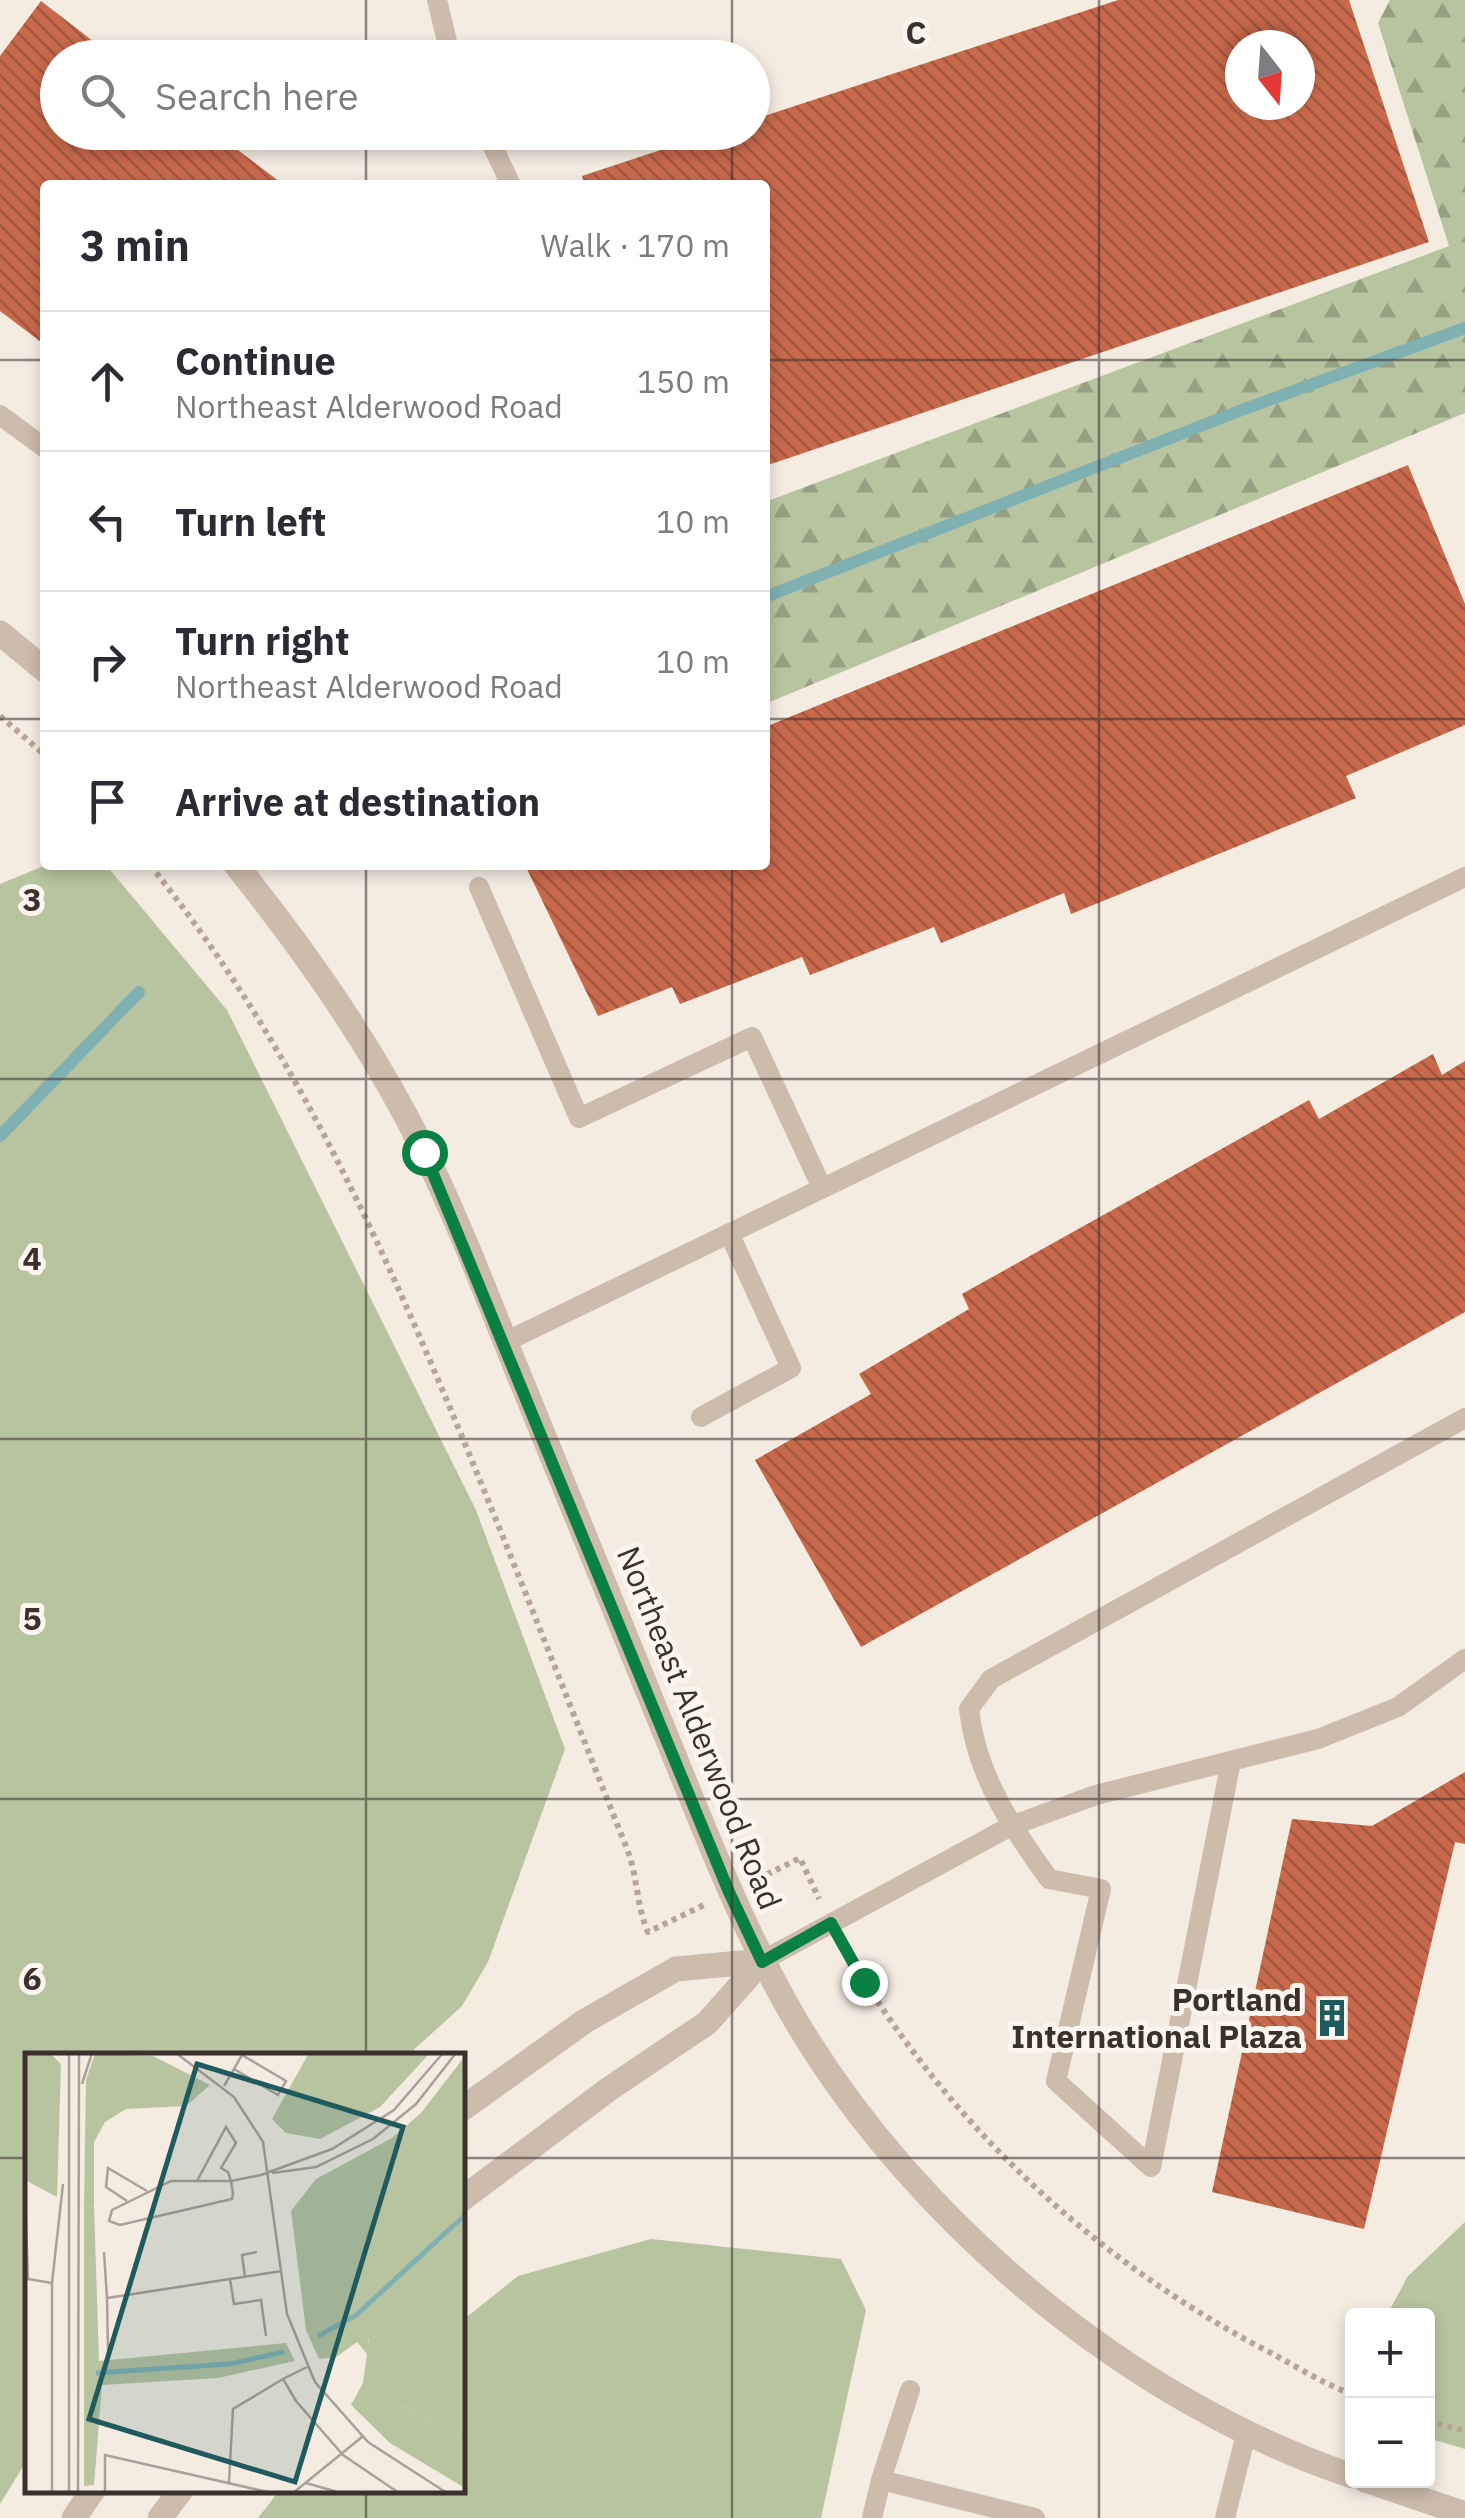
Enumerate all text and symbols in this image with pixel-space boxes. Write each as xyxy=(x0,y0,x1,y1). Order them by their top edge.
text: C xyxy=(906,11,926,53)
north arrow xyxy=(1225,30,1315,120)
search box xyxy=(40,40,770,150)
icon: search xyxy=(75,68,130,123)
text: Search here xyxy=(155,71,359,120)
text: 3 min xyxy=(80,218,190,273)
text: Walk · 170 m xyxy=(541,224,730,266)
text: Continue xyxy=(175,336,336,385)
icon: ahead xyxy=(80,354,135,409)
text: 150 m xyxy=(637,360,730,402)
text: Northeast Alderwood Road xyxy=(175,385,563,427)
icon: left xyxy=(80,494,135,549)
text: Turn left xyxy=(175,497,326,546)
text: 10 m xyxy=(656,500,730,542)
text: Turn right xyxy=(175,616,350,665)
icon: right xyxy=(80,634,135,689)
text: 10 m xyxy=(656,640,730,682)
text: Northeast Alderwood Road xyxy=(175,665,563,707)
icon: arrive xyxy=(80,774,135,829)
text: Arrive at destination xyxy=(175,777,540,826)
text: 3 xyxy=(22,878,42,920)
route start xyxy=(402,1130,448,1176)
text: 4 xyxy=(22,1237,42,1279)
street label: Northeast Alderwood Road xyxy=(608,1540,792,1915)
text: 5 xyxy=(22,1597,42,1639)
text: 6 xyxy=(22,1957,42,1999)
route end xyxy=(842,1960,888,2006)
place label: Portland International Plaza xyxy=(1011,1978,1302,2057)
building icon: Portland International Plaza xyxy=(1311,1997,1353,2039)
inset map xyxy=(25,2053,465,2493)
map controls xyxy=(1345,2308,1435,2488)
button: + xyxy=(1345,2308,1435,2398)
button: − xyxy=(1345,2398,1435,2488)

